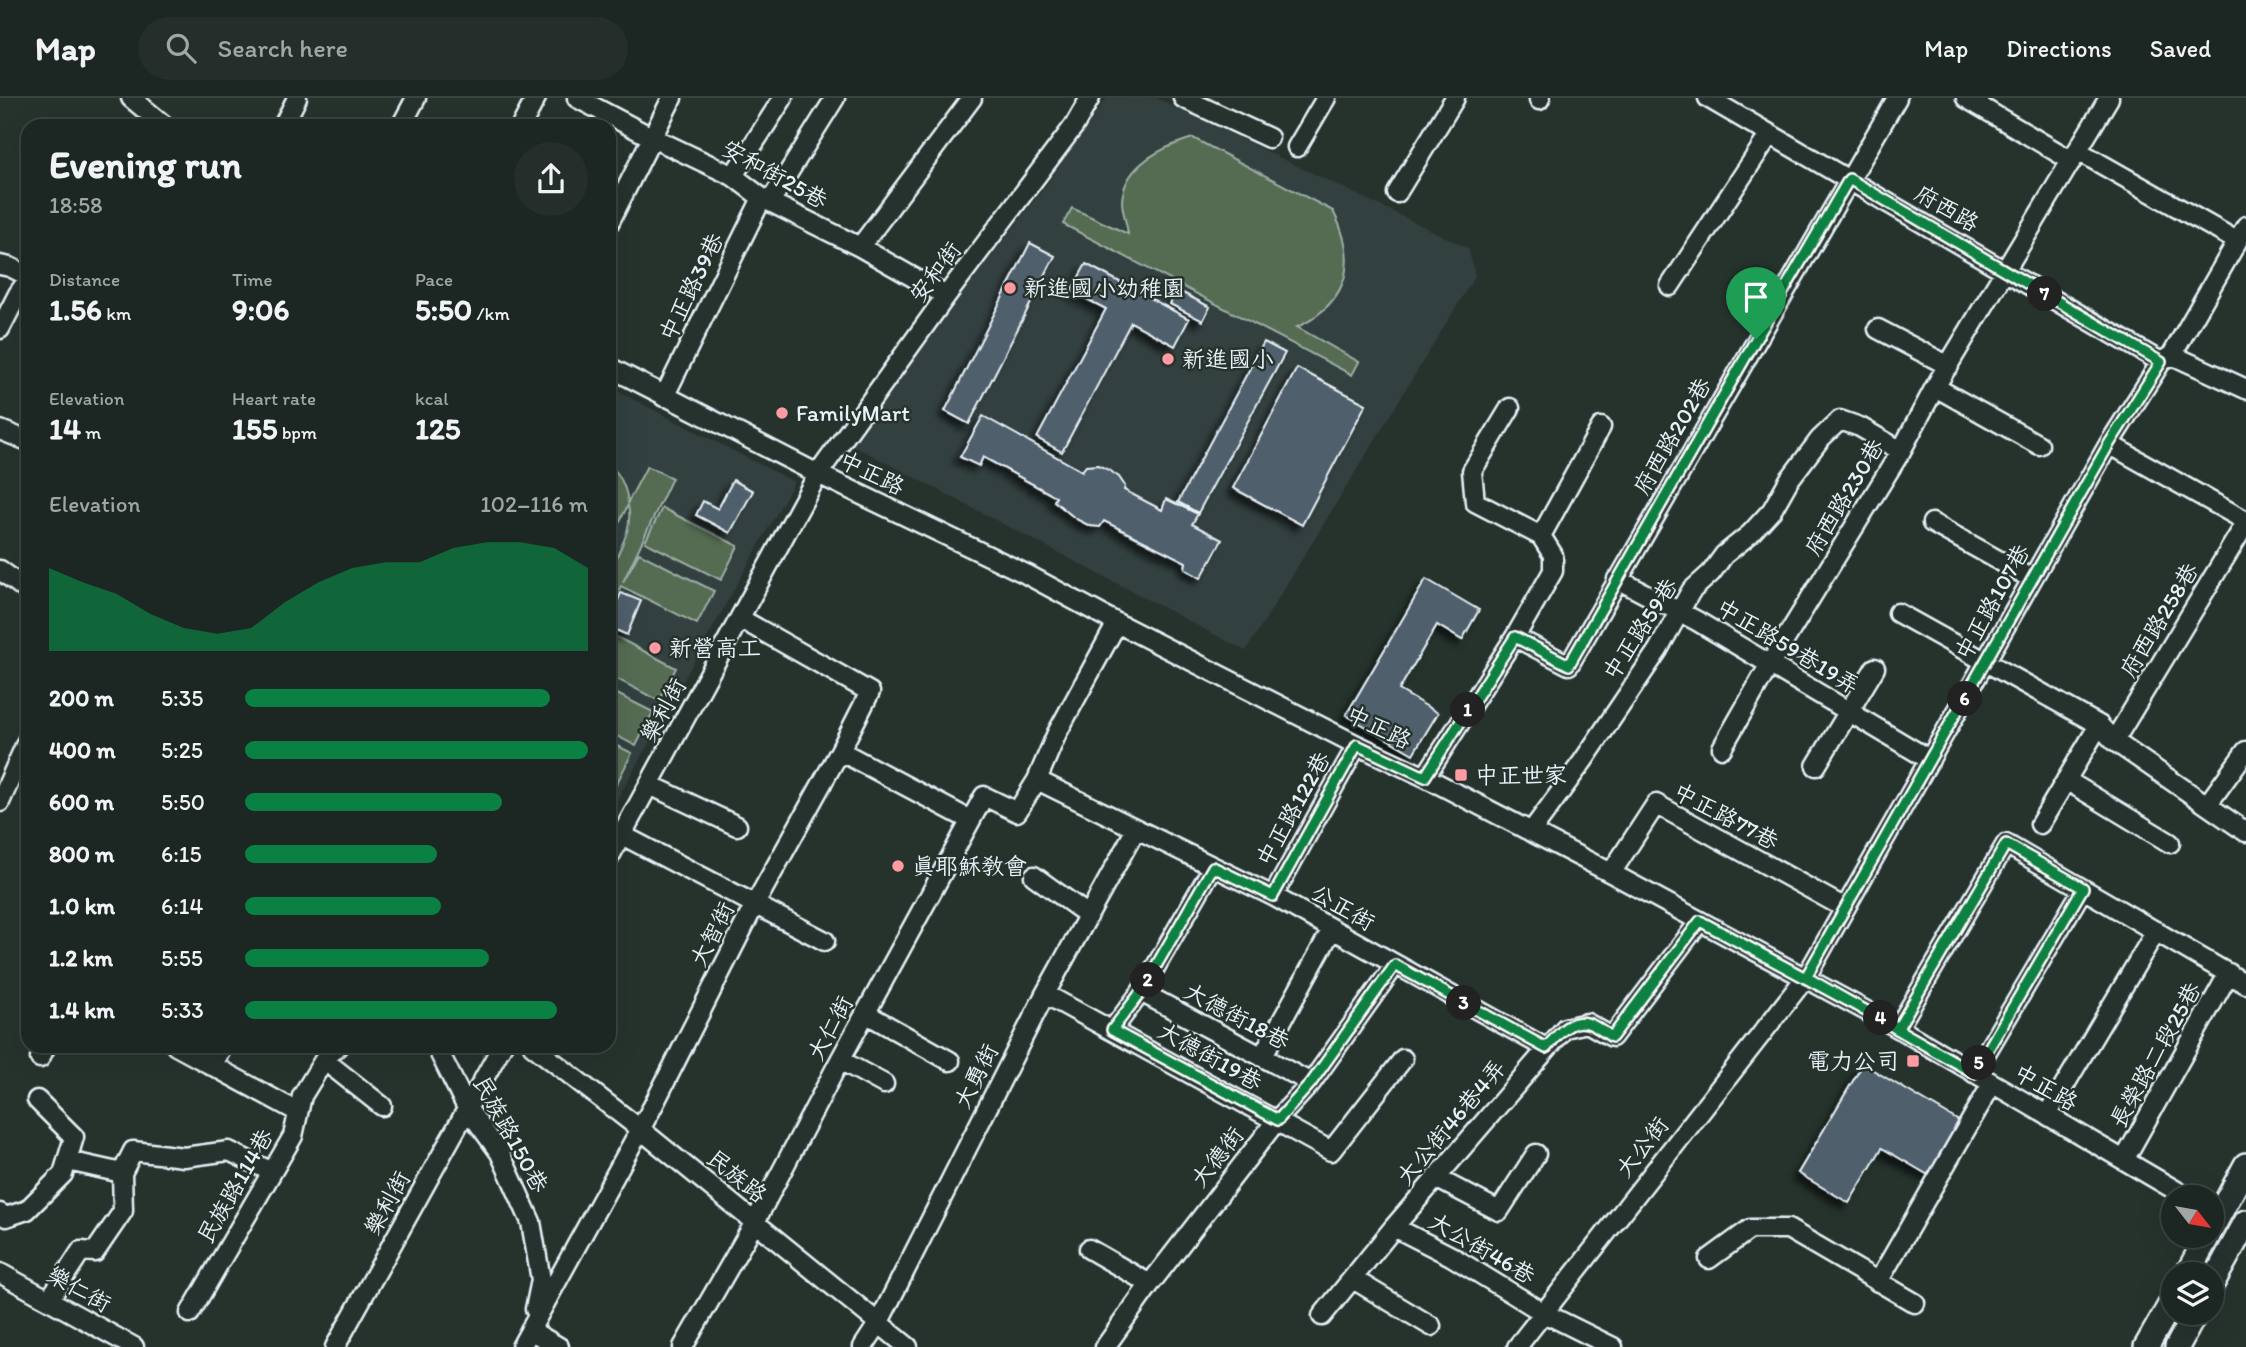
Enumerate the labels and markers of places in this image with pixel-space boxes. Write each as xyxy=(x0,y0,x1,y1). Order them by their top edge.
pin xyxy=(1726,267,1786,339)
place label: 新進國小幼稚園 xyxy=(1024,274,1185,302)
pin: 7 xyxy=(2028,276,2062,312)
marker: 新進國小幼稚園 xyxy=(1002,280,1018,296)
place label: 新進國小 xyxy=(1182,345,1274,373)
marker: 新進國小 xyxy=(1160,351,1176,367)
place label: FamilyMart xyxy=(796,399,910,427)
marker: FamilyMart xyxy=(774,405,790,421)
place label: 新營高工 xyxy=(669,634,761,662)
marker: 新營高工 xyxy=(647,640,663,656)
pin: 6 xyxy=(1948,682,1982,716)
pin: 1 xyxy=(1450,692,1486,728)
place label: 中正世家 xyxy=(1475,761,1567,789)
marker: 中正世家 xyxy=(1453,767,1469,783)
place label: 真耶穌教會 xyxy=(912,852,1027,880)
marker: 真耶穌教會 xyxy=(890,858,906,874)
pin: 2 xyxy=(1130,962,1166,998)
pin: 3 xyxy=(1446,986,1482,1020)
pin: 4 xyxy=(1864,1000,1898,1035)
pin: 5 xyxy=(1962,1046,1996,1080)
place label: 電力公司 xyxy=(1807,1047,1899,1075)
marker: 電力公司 xyxy=(1905,1053,1921,1069)

